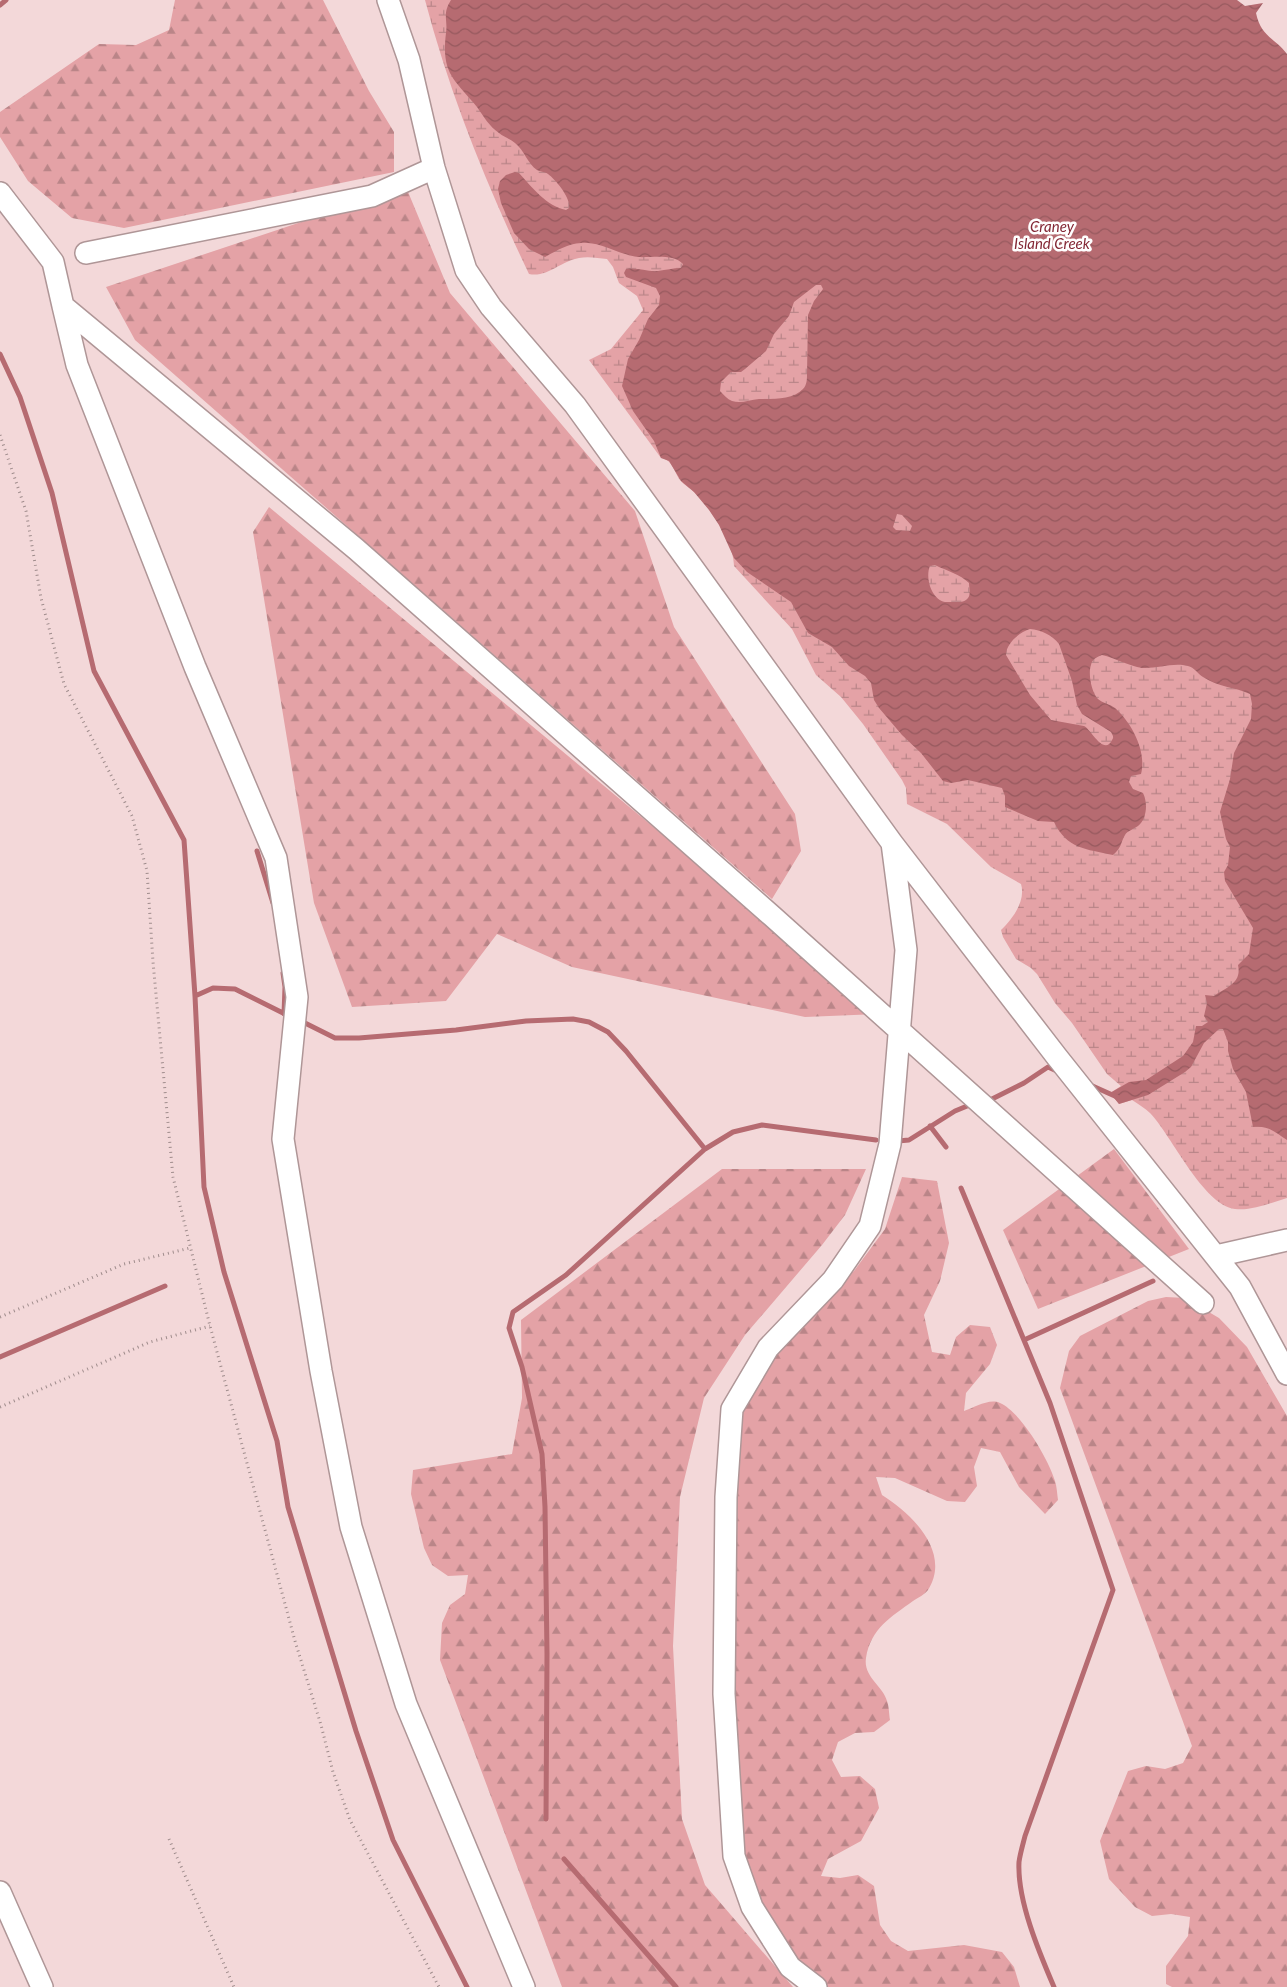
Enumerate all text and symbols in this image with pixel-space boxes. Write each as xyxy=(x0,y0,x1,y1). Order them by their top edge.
water label: Craney Island Creek xyxy=(1014,217,1091,252)

